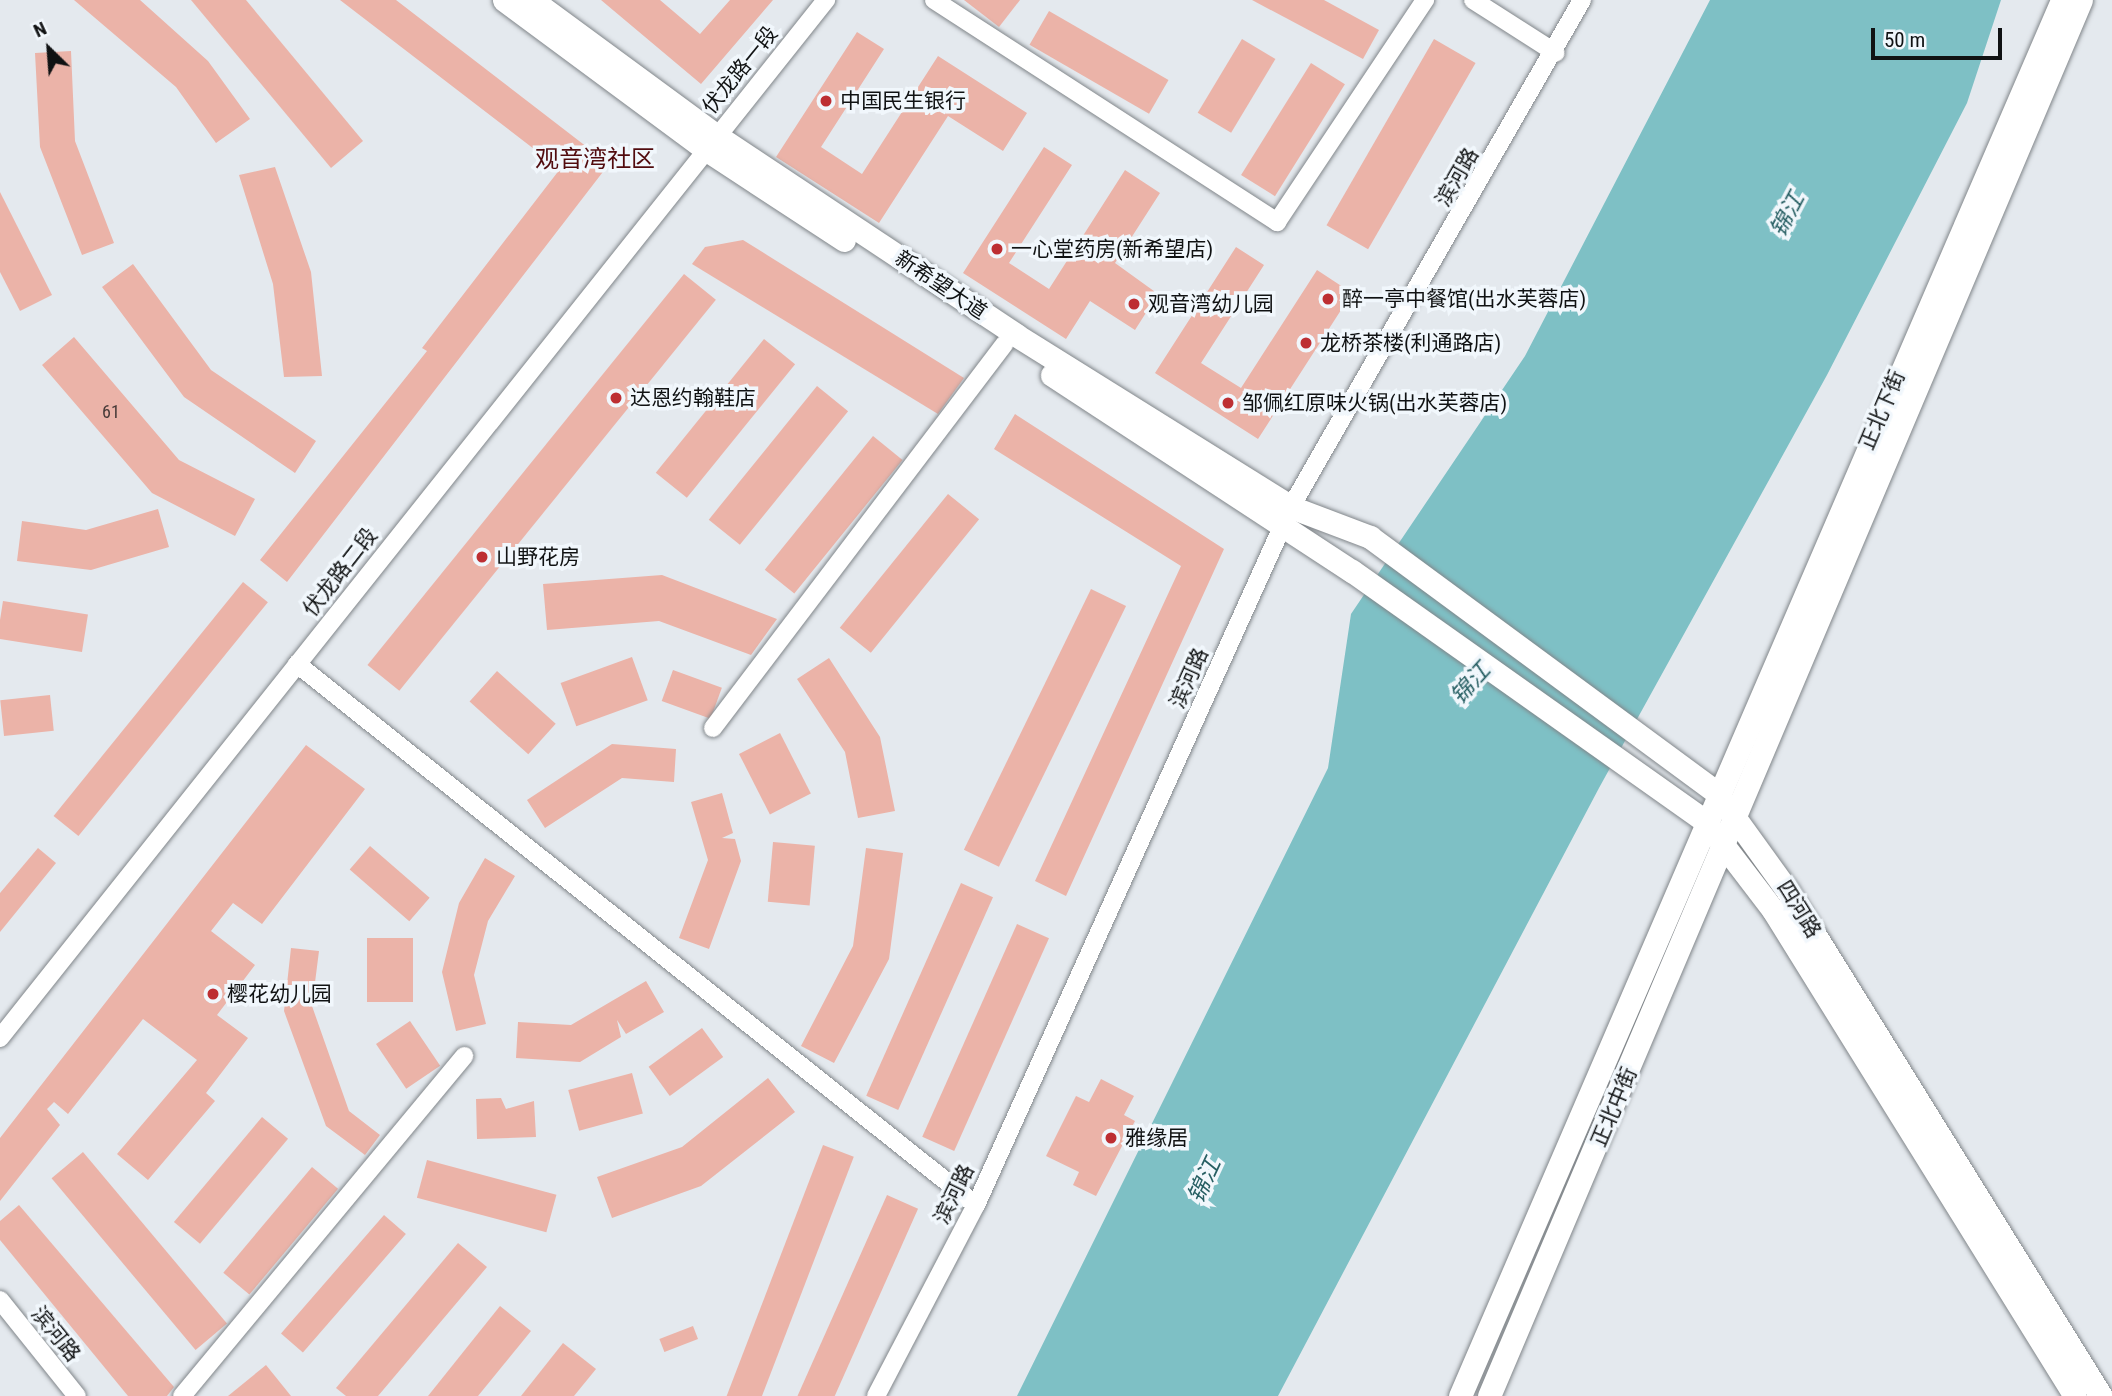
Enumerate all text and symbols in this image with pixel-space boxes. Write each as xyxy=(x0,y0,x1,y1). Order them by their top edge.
north arrow xyxy=(14,14,84,84)
scale bar xyxy=(1874,14,2005,58)
text: N xyxy=(30,17,50,42)
street label: 伏龙路一段 xyxy=(697,21,783,119)
text: 50 m xyxy=(1884,28,1925,52)
place label: 中国民生银行 xyxy=(840,88,966,114)
marker: 中国民生银行 xyxy=(818,93,834,109)
street label: 滨河路 xyxy=(1430,143,1484,211)
district label: 观音湾社区 xyxy=(535,146,655,174)
water label: 锦江 xyxy=(1765,188,1811,242)
place label: 一心堂药房(新希望店) xyxy=(1011,236,1213,262)
marker: 一心堂药房(新希望店) xyxy=(989,241,1005,257)
street label: 新希望大道 xyxy=(890,245,992,325)
place label: 醉一亭中餐馆(出水芙蓉店) xyxy=(1342,286,1586,312)
place label: 观音湾幼儿园 xyxy=(1148,291,1274,317)
marker: 醉一亭中餐馆(出水芙蓉店) xyxy=(1320,291,1336,307)
marker: 观音湾幼儿园 xyxy=(1126,296,1142,312)
place label: 龙桥茶楼(利通路店) xyxy=(1320,330,1501,356)
marker: 龙桥茶楼(利通路店) xyxy=(1298,335,1314,351)
street label: 正北下街 xyxy=(1854,366,1910,454)
place label: 达恩约翰鞋店 xyxy=(630,385,756,411)
marker: 达恩约翰鞋店 xyxy=(608,390,624,406)
place label: 邹佩红原味火锅(出水芙蓉店) xyxy=(1242,390,1507,416)
marker: 邹佩红原味火锅(出水芙蓉店) xyxy=(1220,395,1236,411)
house number: 61 xyxy=(102,401,120,423)
street label: 伏龙路二段 xyxy=(298,523,382,621)
place label: 山野花房 xyxy=(496,544,580,570)
marker: 山野花房 xyxy=(474,549,490,565)
street label: 滨河路 xyxy=(1165,644,1213,712)
water label: 锦江 xyxy=(1445,658,1497,710)
street label: 四河路 xyxy=(1772,876,1826,942)
place label: 樱花幼儿园 xyxy=(227,981,332,1007)
marker: 樱花幼儿园 xyxy=(205,986,221,1002)
street label: 正北中街 xyxy=(1586,1063,1642,1151)
place label: 雅缘居 xyxy=(1125,1125,1188,1151)
marker: 雅缘居 xyxy=(1103,1130,1119,1146)
water label: 锦江 xyxy=(1183,1154,1227,1208)
street label: 滨河路 xyxy=(929,1160,979,1228)
street label: 滨河路 xyxy=(26,1302,86,1366)

